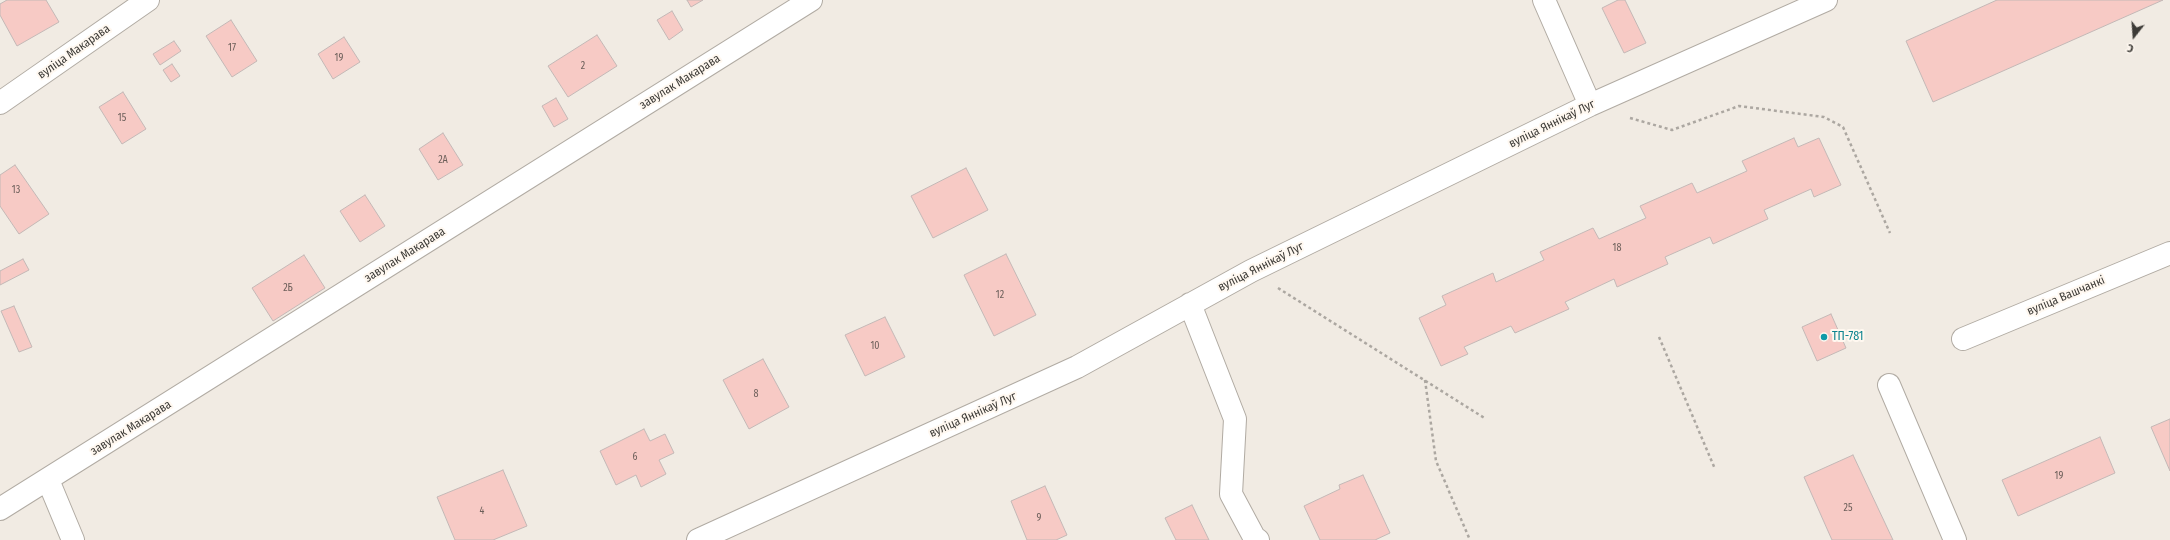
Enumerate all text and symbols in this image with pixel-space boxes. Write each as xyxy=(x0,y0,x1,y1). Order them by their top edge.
north arrow xyxy=(2114,16,2154,56)
street label: вуліца Макарава xyxy=(35,22,113,82)
text: С xyxy=(2126,41,2135,55)
house number: 17 xyxy=(228,42,236,54)
street label: завулак Макарава xyxy=(637,51,723,113)
house number: 19 xyxy=(335,52,343,64)
house number: 2 xyxy=(581,60,585,72)
street label: вуліца Яннікаў Луг xyxy=(1507,97,1597,151)
house number: 15 xyxy=(118,112,126,124)
house number: 2А xyxy=(438,154,448,166)
house number: 13 xyxy=(12,184,20,196)
street label: завулак Макарава xyxy=(362,224,448,286)
street label: вуліца Яннікаў Луг xyxy=(1216,239,1306,295)
house number: 18 xyxy=(1613,242,1621,254)
street label: вуліца Вашчанкі xyxy=(2025,273,2107,319)
house number: 2Б xyxy=(283,282,293,294)
house number: 12 xyxy=(996,289,1004,301)
place label: ТП-781 xyxy=(1832,330,1864,344)
marker: ТП-781 xyxy=(1819,332,1829,342)
house number: 10 xyxy=(870,340,880,352)
house number: 8 xyxy=(754,388,758,400)
street label: вуліца Яннікаў Луг xyxy=(927,389,1019,441)
street label: завулак Макарава xyxy=(88,397,174,459)
house number: 6 xyxy=(633,451,637,463)
house number: 19 xyxy=(2055,470,2063,482)
house number: 25 xyxy=(1844,502,1852,514)
house number: 4 xyxy=(480,505,484,517)
house number: 9 xyxy=(1037,512,1041,524)

